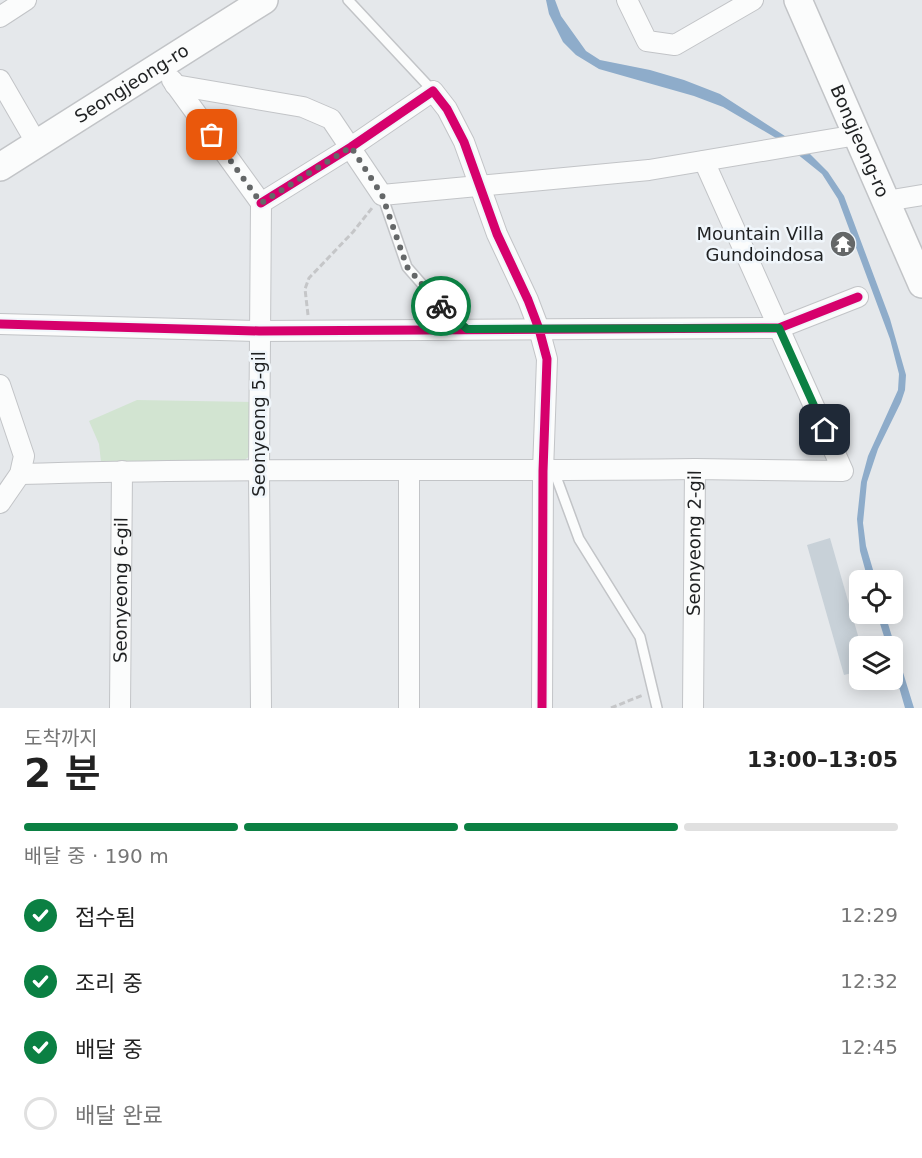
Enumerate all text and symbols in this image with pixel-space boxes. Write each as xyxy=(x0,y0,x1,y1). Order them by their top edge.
street label: Seongjeong-ro xyxy=(71,39,192,127)
street label: Bongjeong-ro xyxy=(826,81,894,200)
pin xyxy=(186,109,237,160)
icon: bag xyxy=(195,118,228,151)
place label: Mountain Villa Gundoindosa xyxy=(696,223,824,265)
temple icon: Mountain Villa Gundoindosa xyxy=(828,229,858,259)
courier xyxy=(411,276,471,336)
icon: bike xyxy=(425,290,458,323)
street label: Seonyeong 5-gil xyxy=(248,351,269,497)
pin xyxy=(799,404,850,455)
icon: home xyxy=(808,413,841,446)
street label: Seonyeong 2-gil xyxy=(683,470,705,616)
street label: Seonyeong 6-gil xyxy=(109,517,132,663)
map controls xyxy=(849,570,903,690)
button: locate xyxy=(849,570,903,624)
button: layers xyxy=(849,636,903,690)
text: 도착까지 xyxy=(24,726,98,750)
text: 13:00–13:05 xyxy=(747,747,898,772)
text: 2 분 xyxy=(24,751,101,796)
text: 배달 중 · 190 m xyxy=(24,844,169,868)
icon: check xyxy=(24,899,57,932)
text: 12:29 xyxy=(840,903,898,927)
text: 접수됨 xyxy=(75,905,136,930)
icon: check xyxy=(24,965,57,998)
text: 12:32 xyxy=(840,969,898,993)
text: 조리 중 xyxy=(75,971,143,996)
icon: check xyxy=(24,1031,57,1064)
text: 12:45 xyxy=(840,1035,898,1059)
text: 배달 중 xyxy=(75,1037,143,1062)
text: 배달 완료 xyxy=(75,1103,163,1128)

